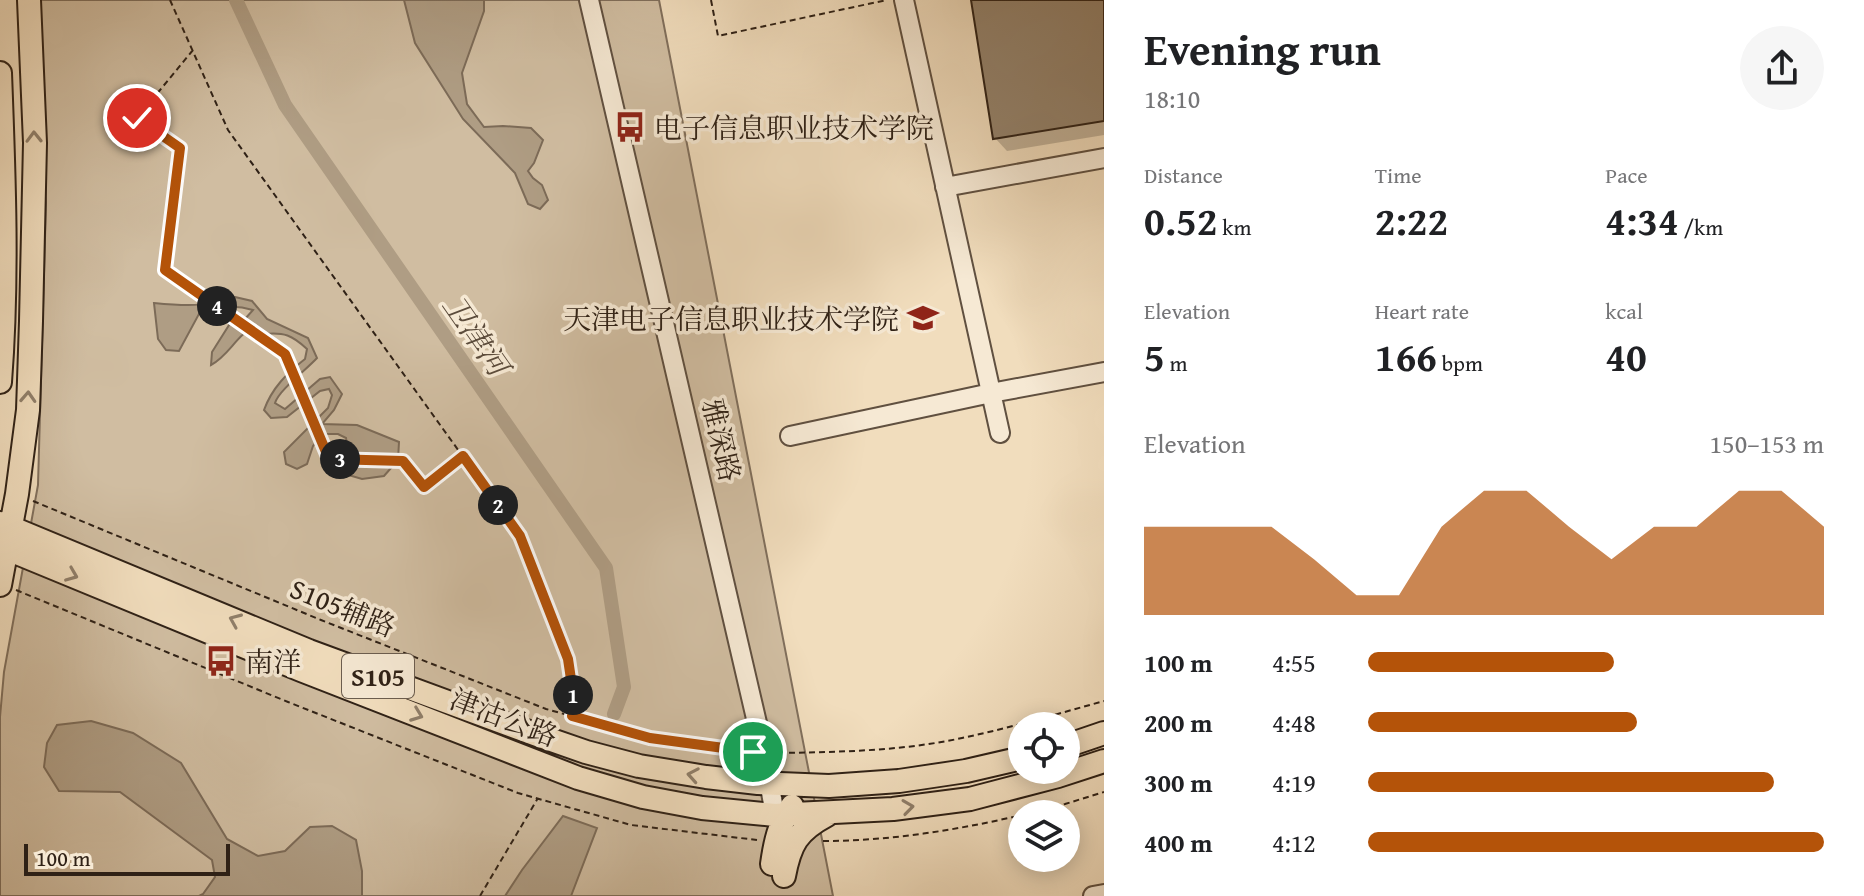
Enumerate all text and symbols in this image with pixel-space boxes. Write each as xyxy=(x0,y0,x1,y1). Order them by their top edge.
text: Evening run xyxy=(1144,17,1381,81)
button: share xyxy=(1740,26,1824,110)
text: 18:10 xyxy=(1144,79,1200,118)
pin xyxy=(103,84,171,152)
icon: check xyxy=(115,96,159,140)
place label: 电子信息职业技术学院 xyxy=(654,107,934,148)
bus stop icon: 电子信息职业技术学院 xyxy=(613,110,647,144)
one-way arrow xyxy=(25,130,43,143)
text: Distance xyxy=(1144,159,1223,191)
text: Time xyxy=(1375,159,1421,191)
text: Pace xyxy=(1605,159,1648,191)
text: 0.52 xyxy=(1144,191,1217,250)
text: 2:22 xyxy=(1375,191,1448,250)
text: 4:34 xyxy=(1605,191,1679,250)
text: km xyxy=(1217,211,1251,243)
text: /km xyxy=(1679,211,1723,243)
pin: 4 xyxy=(197,286,237,326)
water label: 卫津河 xyxy=(432,286,523,389)
text: 4 xyxy=(211,290,223,322)
text: Elevation xyxy=(1144,295,1230,327)
text: Heart rate xyxy=(1375,295,1469,327)
text: kcal xyxy=(1605,295,1643,327)
place label: 天津电子信息职业技术学院 xyxy=(563,298,899,339)
school or university icon: 天津电子信息职业技术学院 xyxy=(906,301,940,335)
text: 5 xyxy=(1144,327,1165,386)
text: 166 xyxy=(1375,327,1437,386)
text: 40 xyxy=(1605,327,1647,386)
text: m xyxy=(1165,347,1188,379)
text: bpm xyxy=(1437,347,1483,379)
one-way arrow xyxy=(19,390,36,403)
street label: 雅深路 xyxy=(693,394,751,486)
text: Elevation xyxy=(1144,424,1246,463)
text: 150–153 m xyxy=(1710,424,1824,463)
pin: 3 xyxy=(320,439,360,479)
text: 3 xyxy=(334,443,346,475)
pin: 2 xyxy=(478,485,518,525)
text: 2 xyxy=(492,489,504,521)
one-way arrow xyxy=(64,565,78,582)
street label: S105辅路 xyxy=(284,567,402,647)
one-way arrow xyxy=(229,613,243,630)
place label: 南洋 xyxy=(245,641,301,682)
text: 100 m xyxy=(1144,643,1212,682)
text: 4:55 xyxy=(1272,643,1316,682)
bus stop icon: 南洋 xyxy=(204,644,238,678)
road number: S105 xyxy=(342,654,414,698)
pin: 1 xyxy=(553,675,593,715)
street label: 津沽公路 xyxy=(444,678,564,756)
text: 1 xyxy=(567,679,579,711)
text: 200 m xyxy=(1144,703,1212,742)
text: 4:48 xyxy=(1272,703,1316,742)
one-way arrow xyxy=(409,705,423,722)
map controls xyxy=(1008,712,1080,872)
button: locate xyxy=(1008,712,1080,784)
pin xyxy=(719,718,787,786)
icon: arrive xyxy=(731,730,775,774)
text: 300 m xyxy=(1144,763,1212,802)
text: 4:19 xyxy=(1272,763,1316,802)
one-way arrow xyxy=(686,767,700,784)
one-way arrow xyxy=(901,799,915,816)
button: layers xyxy=(1008,800,1080,872)
text: 400 m xyxy=(1144,823,1212,862)
text: 4:12 xyxy=(1272,823,1316,862)
scale bar xyxy=(24,840,230,876)
text: 100 m xyxy=(36,842,91,874)

